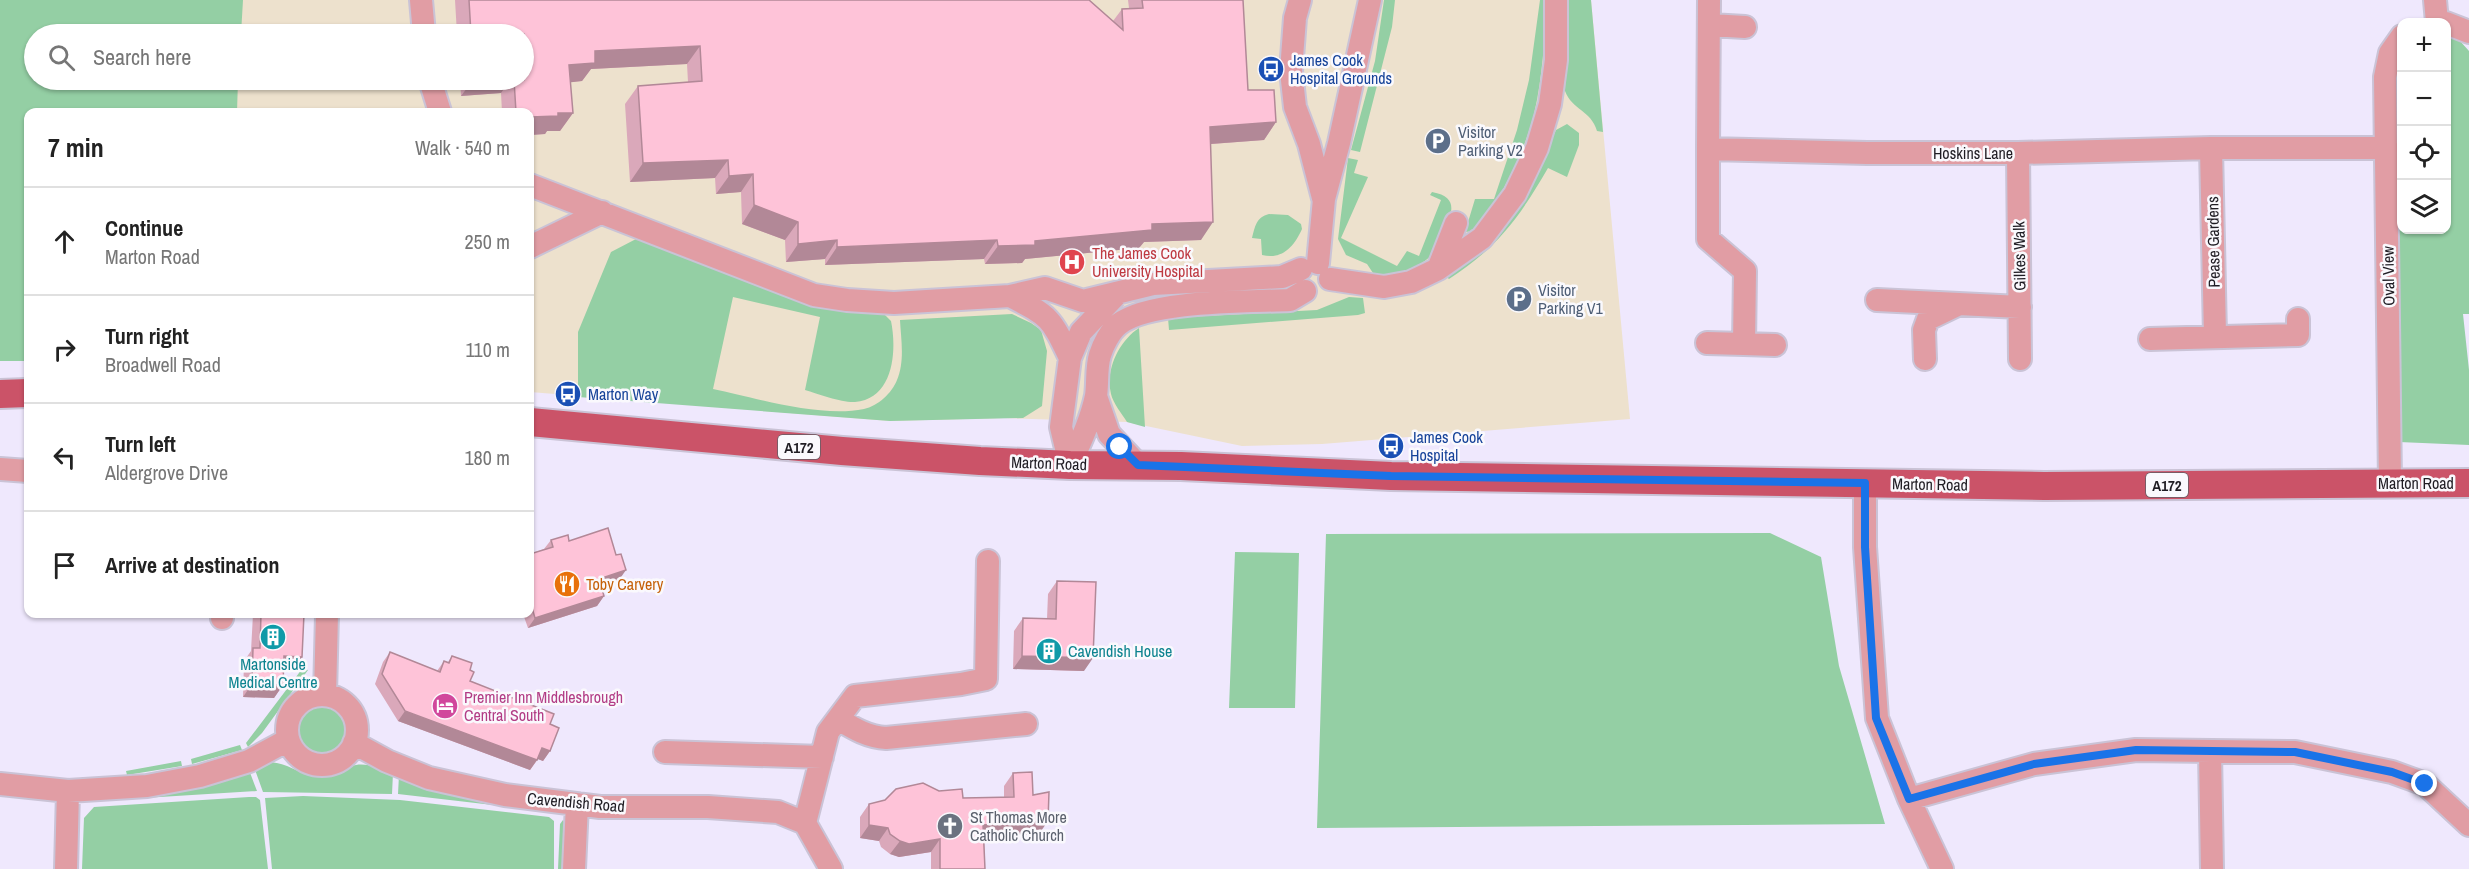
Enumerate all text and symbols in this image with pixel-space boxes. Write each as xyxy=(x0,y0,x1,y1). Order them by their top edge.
map controls xyxy=(2397,18,2451,234)
button: + xyxy=(2397,18,2451,72)
search box xyxy=(24,24,534,90)
icon: search xyxy=(45,41,78,74)
text: Search here xyxy=(93,42,191,72)
place label: James Cook Hospital Grounds xyxy=(1290,49,1392,89)
bus stop icon: James Cook Hospital Grounds xyxy=(1256,54,1286,84)
button: − xyxy=(2397,72,2451,126)
place label: Visitor Parking V2 xyxy=(1458,121,1523,161)
parking icon: Visitor Parking V2 xyxy=(1423,126,1453,156)
button: locate xyxy=(2397,126,2451,180)
text: 7 min xyxy=(48,130,104,165)
text: Walk · 540 m xyxy=(415,134,510,161)
street label: Hoskins Lane xyxy=(1933,142,2013,164)
button: layers xyxy=(2397,180,2451,234)
street label: Pease Gardens xyxy=(2201,196,2225,288)
text: Continue xyxy=(105,213,183,243)
street label: Gilkes Walk xyxy=(2007,221,2031,291)
icon: ahead xyxy=(48,225,81,258)
text: 250 m xyxy=(464,228,510,255)
place label: The James Cook University Hospital xyxy=(1092,242,1203,282)
text: Marton Road xyxy=(105,243,200,270)
street label: Oval View xyxy=(2376,246,2400,306)
hospital icon: The James Cook University Hospital xyxy=(1057,247,1087,277)
place label: Visitor Parking V1 xyxy=(1538,279,1604,319)
parking icon: Visitor Parking V1 xyxy=(1504,284,1534,314)
text: Turn right xyxy=(105,321,189,351)
icon: right xyxy=(48,333,81,366)
text: 110 m xyxy=(466,336,510,363)
text: Broadwell Road xyxy=(105,351,221,378)
bus stop icon: Marton Way xyxy=(553,379,583,409)
place label: Marton Way xyxy=(588,383,659,405)
place label: James Cook Hospital xyxy=(1410,426,1483,466)
text: Turn left xyxy=(105,429,176,459)
bus stop icon: James Cook Hospital xyxy=(1376,431,1406,461)
route start xyxy=(1106,433,1132,459)
road number: A172 xyxy=(778,435,820,459)
icon: left xyxy=(48,441,81,474)
text: 180 m xyxy=(464,444,510,471)
street label: Marton Road xyxy=(1011,451,1087,475)
text: Aldergrove Drive xyxy=(105,459,228,486)
street label: Marton Road xyxy=(1892,472,1968,496)
street label: Marton Road xyxy=(2378,472,2454,494)
road number: A172 xyxy=(2146,473,2188,497)
icon: arrive xyxy=(48,549,81,582)
text: Arrive at destination xyxy=(105,550,279,580)
restaurant icon: Toby Carvery xyxy=(552,569,582,599)
place label: Toby Carvery xyxy=(586,573,664,595)
building icon: Martonside Medical Centre xyxy=(258,622,288,652)
building icon: Cavendish House xyxy=(1034,636,1064,666)
place label: Cavendish House xyxy=(1068,640,1172,662)
place label: Martonside Medical Centre xyxy=(229,653,317,693)
place label: Premier Inn Middlesbrough Central South xyxy=(464,686,623,726)
hotel icon: Premier Inn Middlesbrough Central South xyxy=(430,691,460,721)
route end xyxy=(2411,770,2437,796)
street label: Cavendish Road xyxy=(526,787,626,817)
place label: St Thomas More Catholic Church xyxy=(970,806,1067,846)
church icon: St Thomas More Catholic Church xyxy=(935,811,965,841)

